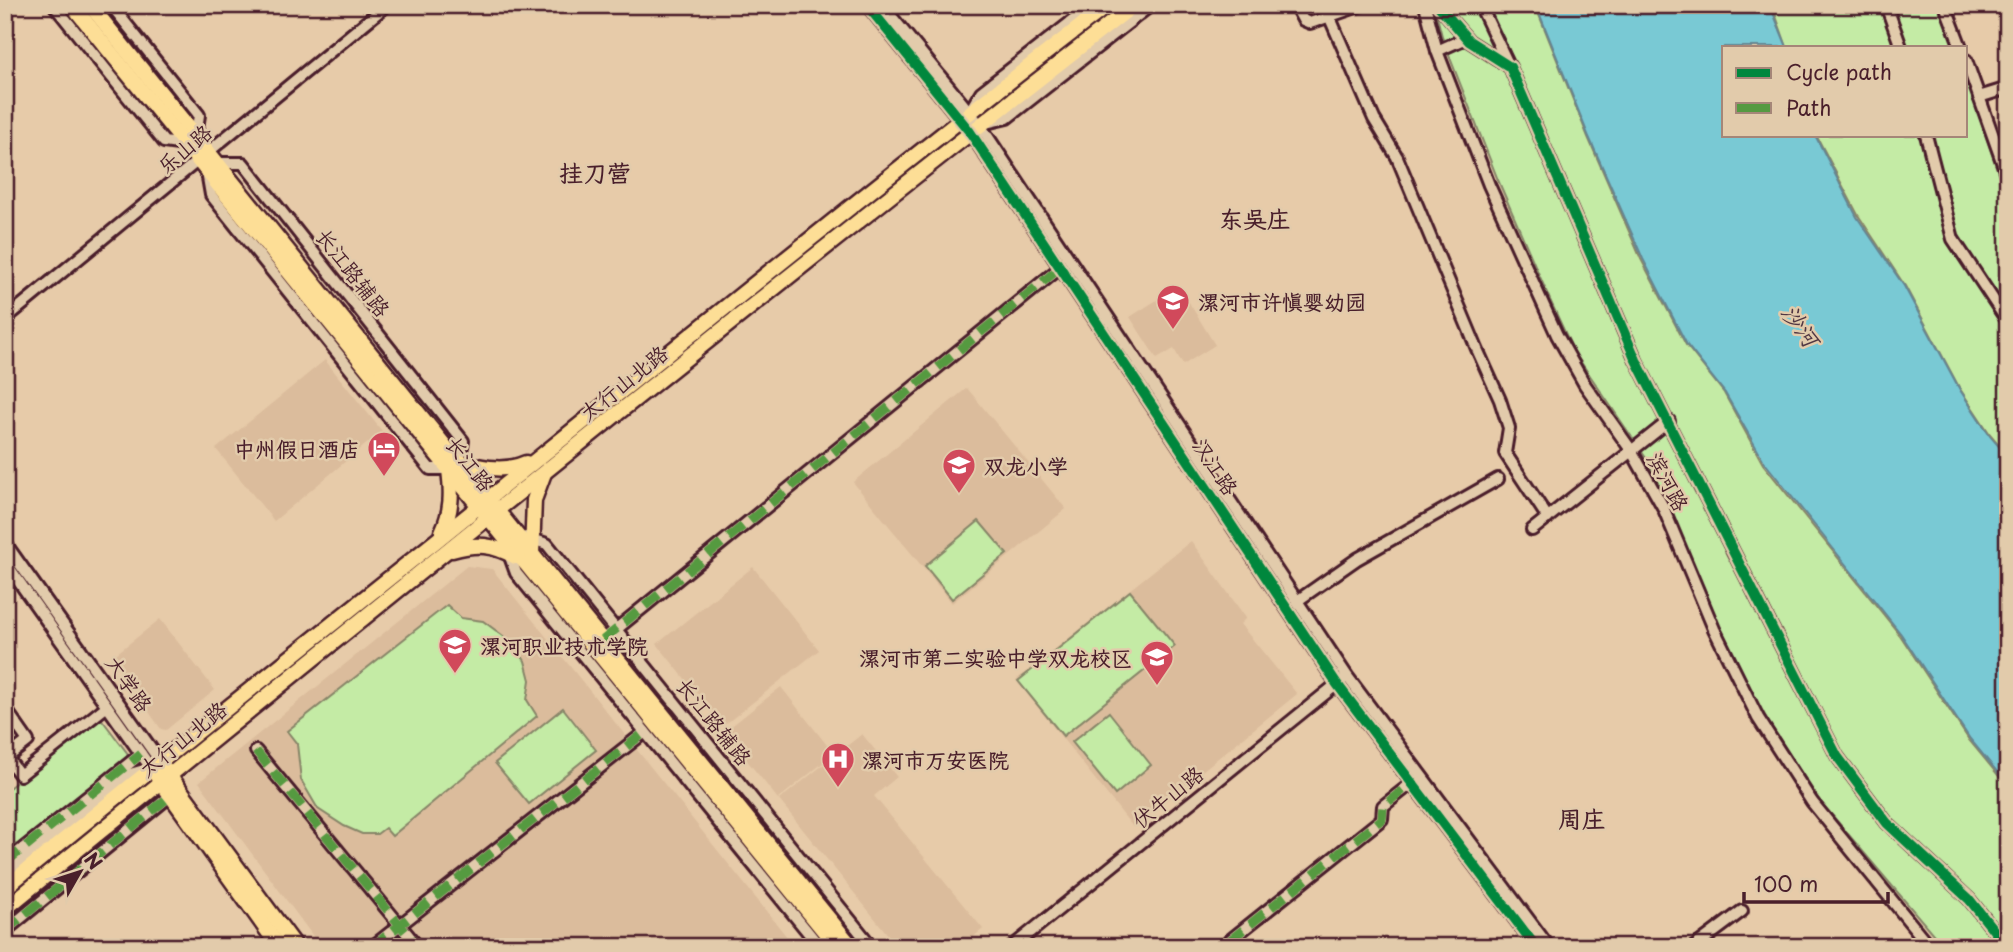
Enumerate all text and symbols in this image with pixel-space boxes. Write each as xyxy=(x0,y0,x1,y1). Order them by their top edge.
legend xyxy=(1722,46,1968,136)
text: Cycle path xyxy=(1786,55,1892,87)
text: Path xyxy=(1786,91,1831,123)
street label: 乐山路 xyxy=(150,115,218,181)
district label: 挂刀营 xyxy=(559,154,631,190)
district label: 东吴庄 xyxy=(1219,200,1291,236)
street label: 长江路辅路 xyxy=(309,221,399,323)
school or university icon: 漯河市许慎婴幼园 xyxy=(1154,282,1192,331)
place label: 漯河市许慎婴幼园 xyxy=(1198,285,1366,317)
water label: 沙河 xyxy=(1773,296,1831,357)
street label: 太行山北路 xyxy=(572,337,674,427)
street label: 长江路 xyxy=(439,428,503,498)
hotel icon: 中州假日酒店 xyxy=(365,429,403,478)
street label: 汉江路 xyxy=(1185,431,1247,501)
place label: 中州假日酒店 xyxy=(234,432,360,464)
school or university icon: 双龙小学 xyxy=(940,446,978,495)
street label: 滨河路 xyxy=(1640,446,1698,516)
place label: 双龙小学 xyxy=(984,449,1068,481)
school or university icon: 漯河职业技术学院 xyxy=(436,626,474,675)
place label: 漯河职业技术学院 xyxy=(480,629,648,661)
school or university icon: 漯河市第二实验中学双龙校区 xyxy=(1138,638,1176,687)
place label: 漯河市第二实验中学双龙校区 xyxy=(859,641,1132,673)
street label: 大学路 xyxy=(99,648,161,718)
street label: 长江路辅路 xyxy=(670,670,760,772)
street label: 太行山北路 xyxy=(131,693,233,783)
hospital icon: 漯河市万安医院 xyxy=(819,740,857,789)
place label: 漯河市万安医院 xyxy=(862,743,1009,775)
street label: 伏牛山路 xyxy=(1124,757,1210,835)
district label: 周庄 xyxy=(1558,800,1606,836)
north arrow xyxy=(46,836,116,906)
text: N xyxy=(78,846,110,875)
scale bar xyxy=(1744,861,1887,905)
text: 100 m xyxy=(1754,867,1818,899)

